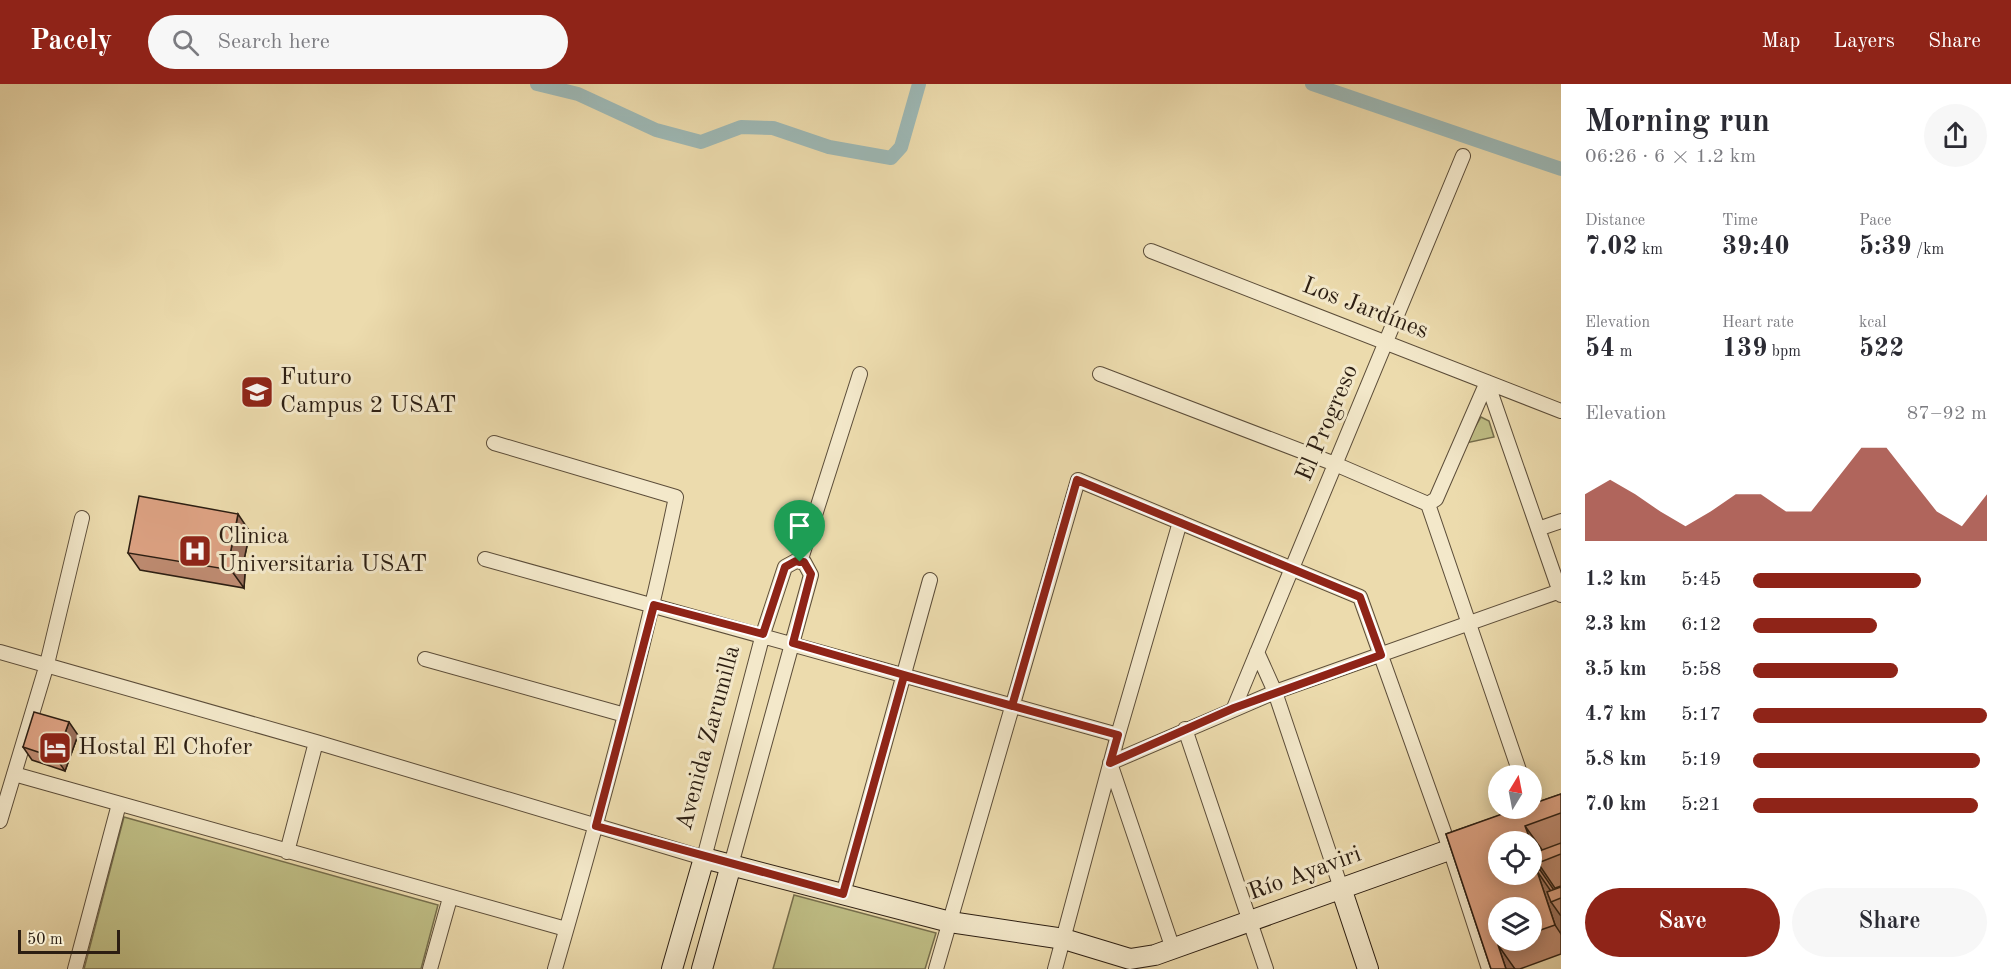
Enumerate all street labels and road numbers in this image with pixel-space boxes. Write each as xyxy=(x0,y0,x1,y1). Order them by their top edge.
street label: Los Jardínes xyxy=(1299,274,1431,344)
street label: El Progreso xyxy=(1293,361,1363,485)
street label: Avenida Zarumilla xyxy=(673,643,745,833)
street label: Río Ayaviri xyxy=(1245,843,1365,905)

